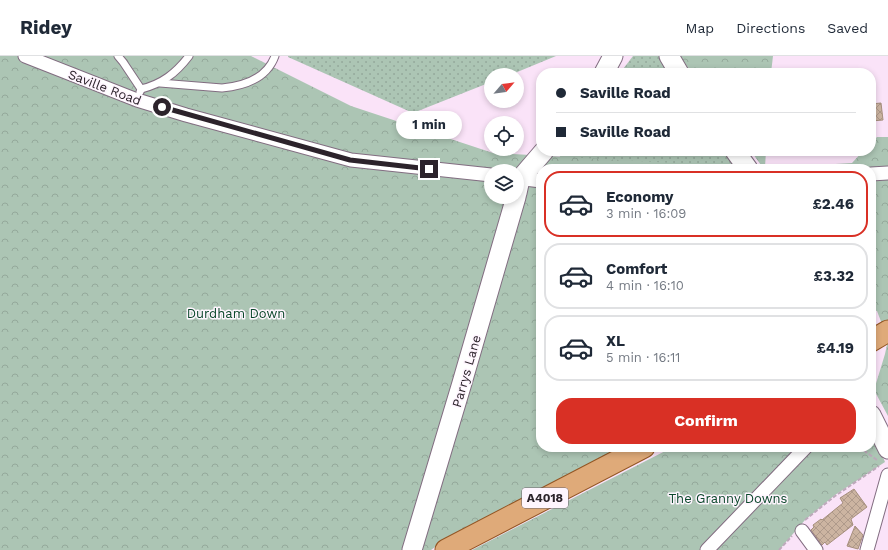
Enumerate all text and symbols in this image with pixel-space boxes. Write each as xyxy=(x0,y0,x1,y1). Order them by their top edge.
text: Ridey xyxy=(20,16,72,39)
text: Map xyxy=(686,20,714,36)
text: Directions xyxy=(736,20,805,36)
text: Saved xyxy=(827,20,868,36)
street label: Saville Road xyxy=(66,67,144,108)
north arrow xyxy=(484,68,524,108)
map controls xyxy=(484,68,524,204)
text: Saville Road xyxy=(580,84,671,102)
route start xyxy=(153,98,171,116)
callout: 1 min xyxy=(396,111,462,139)
button: locate xyxy=(484,116,524,156)
text: 1 min xyxy=(412,117,446,132)
text: Saville Road xyxy=(580,123,671,141)
route end xyxy=(420,160,438,178)
button: layers xyxy=(484,164,524,204)
icon: car xyxy=(558,186,594,222)
text: Economy xyxy=(606,188,673,206)
text: £2.46 xyxy=(813,195,854,213)
text: 3 min · 16:09 xyxy=(606,206,686,221)
icon: car xyxy=(558,258,594,294)
text: Comfort xyxy=(606,260,667,278)
text: £3.32 xyxy=(814,267,854,285)
text: 4 min · 16:10 xyxy=(606,278,684,293)
park label: Durdham Down xyxy=(187,306,285,321)
icon: car xyxy=(558,330,594,366)
text: XL xyxy=(606,332,625,350)
street label: Parrys Lane xyxy=(449,333,484,409)
text: £4.19 xyxy=(817,339,854,357)
text: 5 min · 16:11 xyxy=(606,350,680,365)
button: Confirm xyxy=(556,398,856,444)
road number: A4018 xyxy=(522,488,568,508)
park label: The Granny Downs xyxy=(669,491,788,506)

